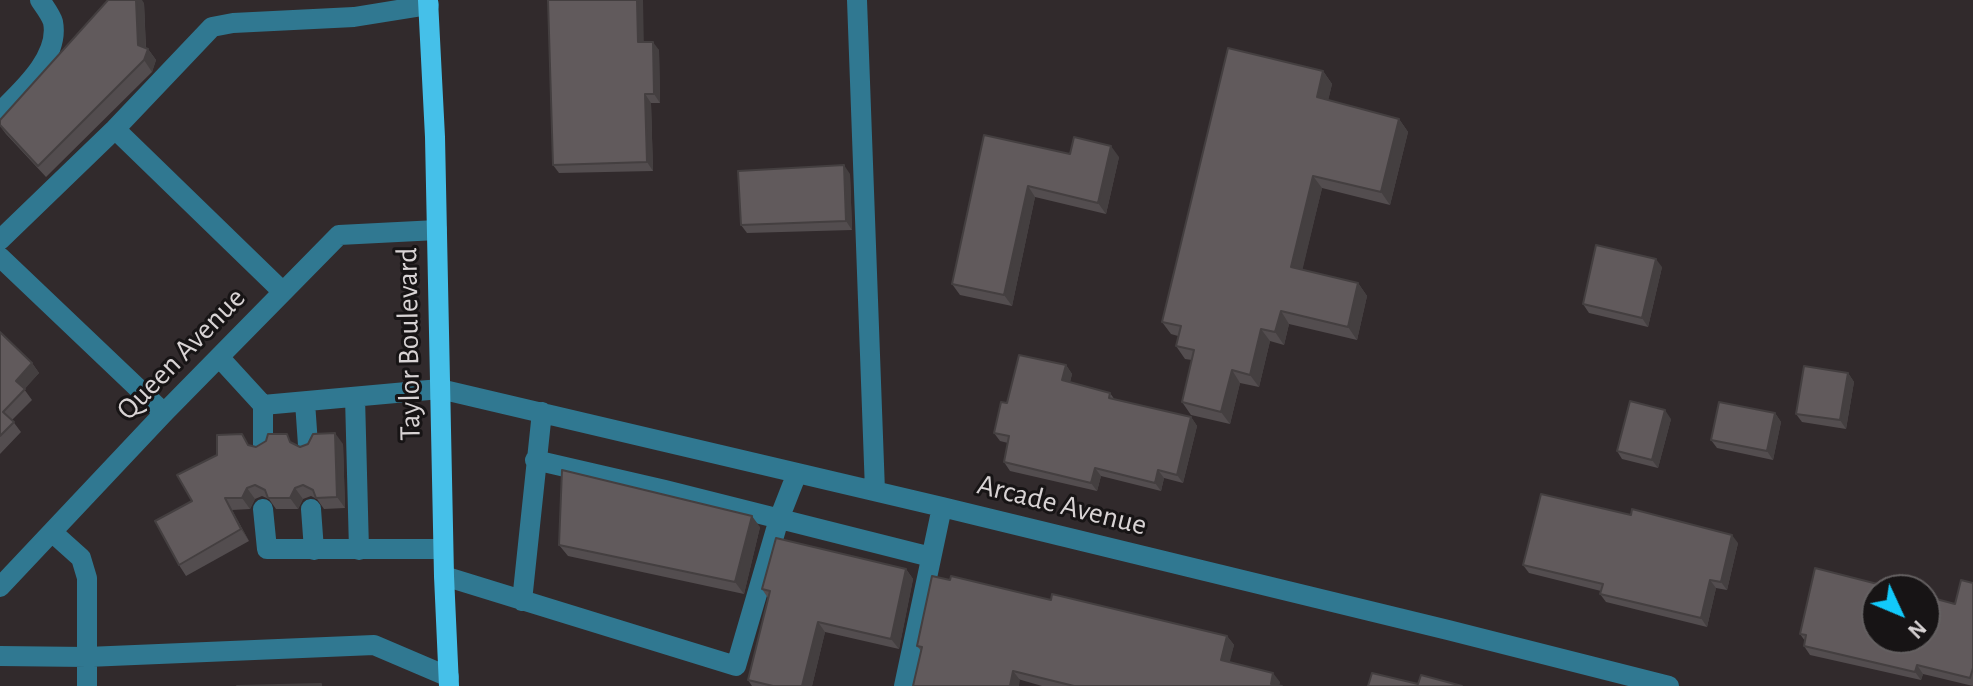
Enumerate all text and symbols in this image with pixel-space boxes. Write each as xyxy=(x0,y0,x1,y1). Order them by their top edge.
street label: Taylor Boulevard xyxy=(389,247,429,441)
street label: Queen Avenue xyxy=(109,280,253,428)
street label: Arcade Avenue xyxy=(973,467,1151,543)
north arrow xyxy=(1861,574,1941,654)
text: N xyxy=(1904,616,1930,642)

